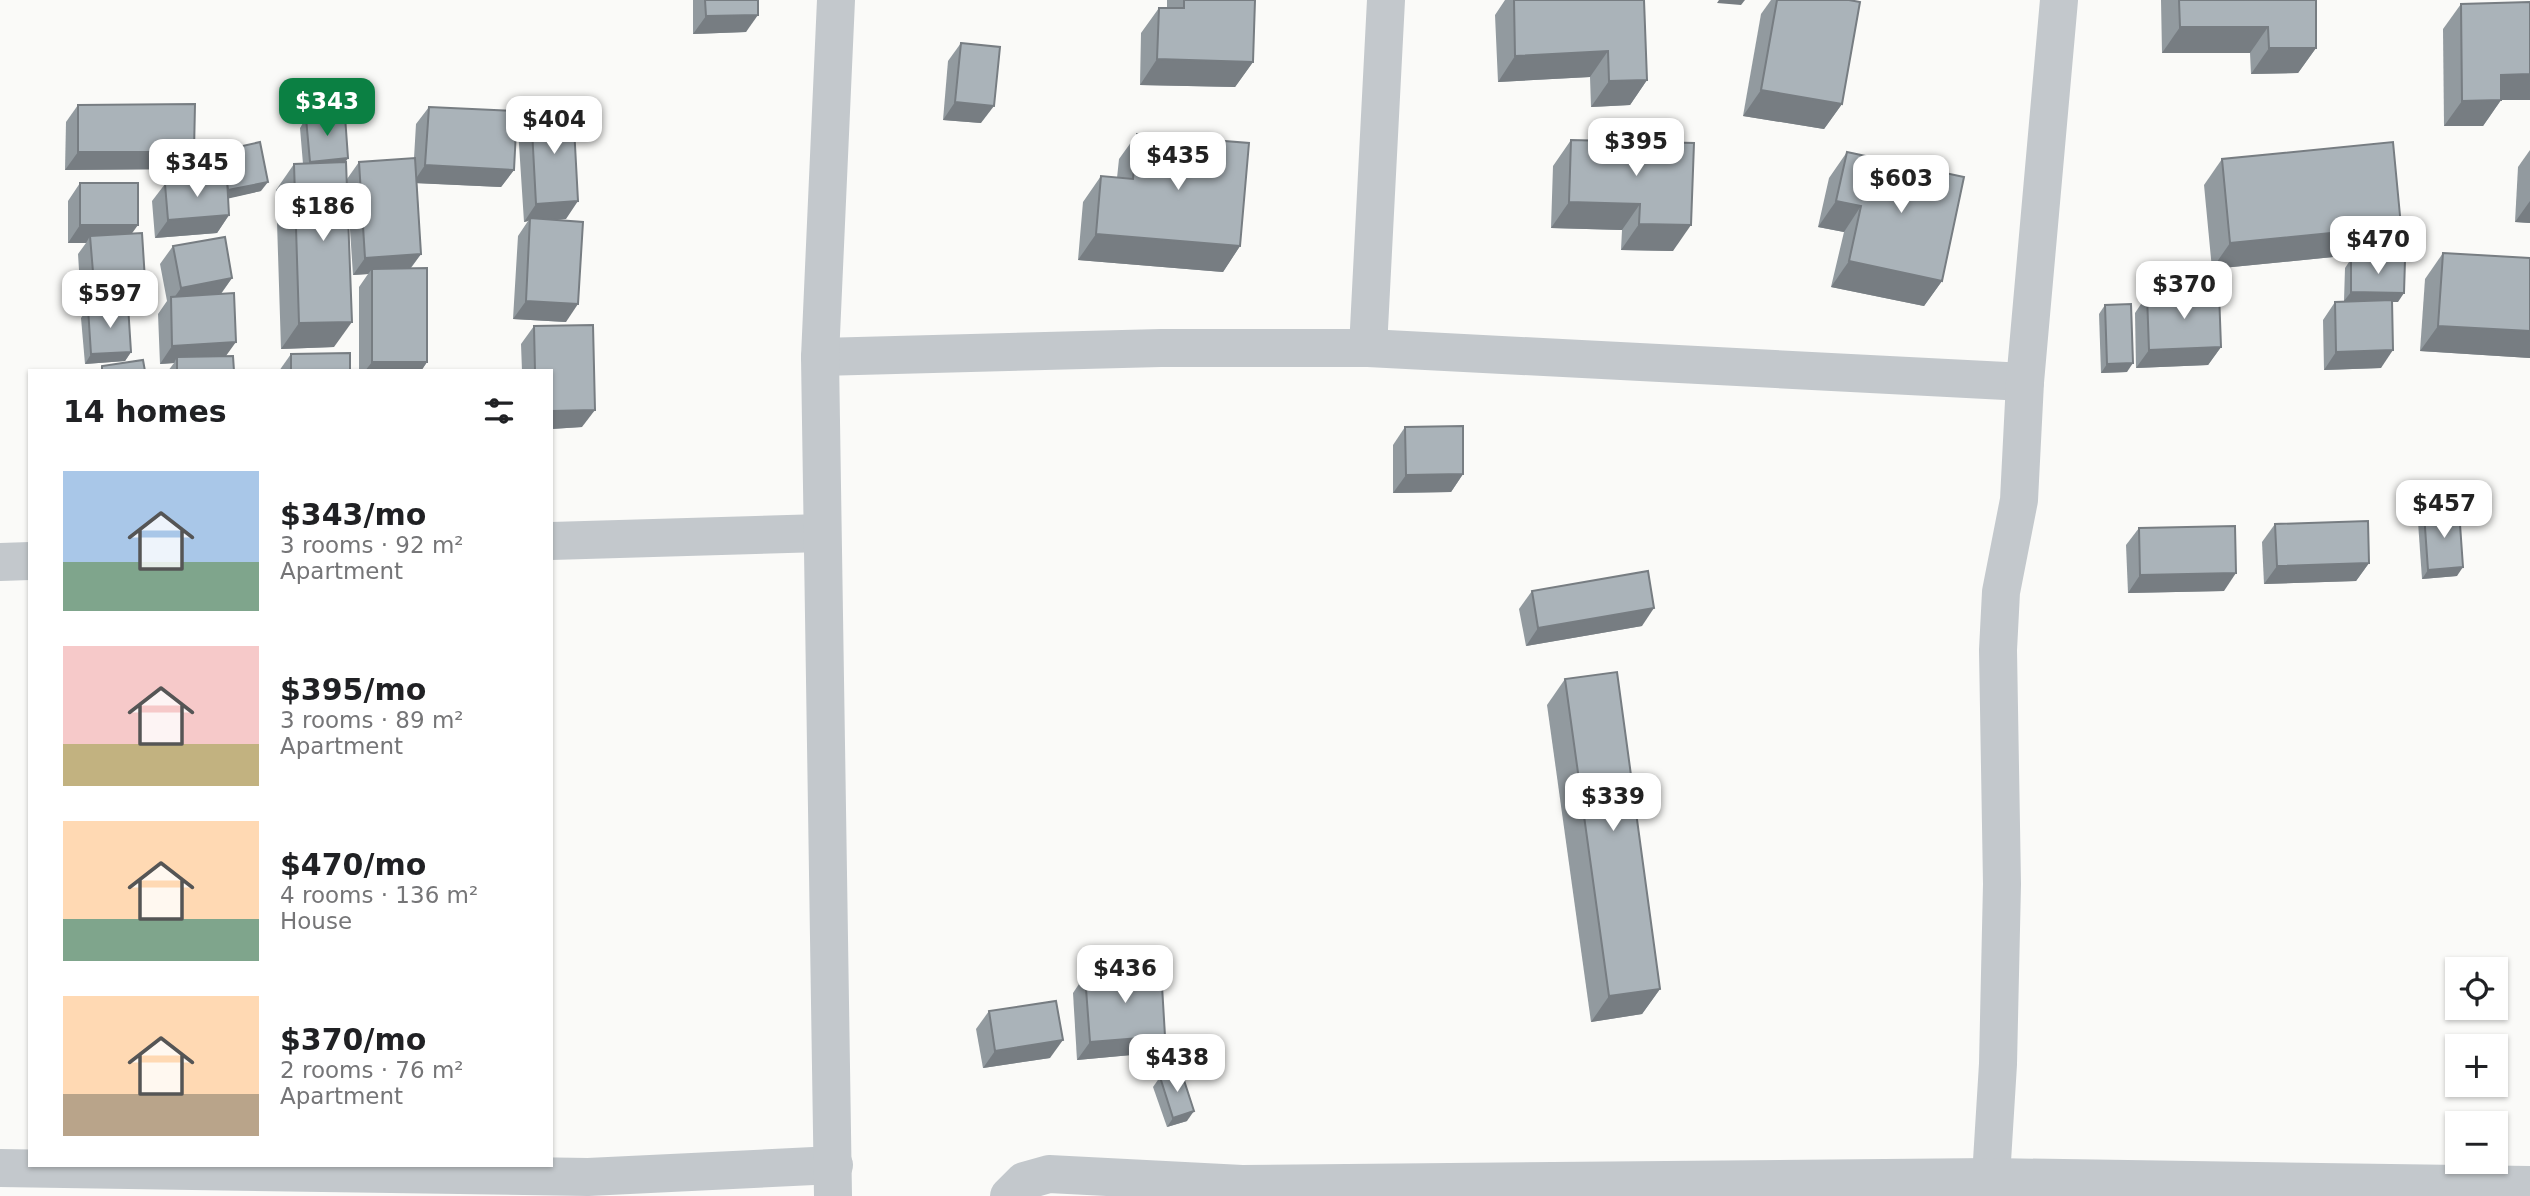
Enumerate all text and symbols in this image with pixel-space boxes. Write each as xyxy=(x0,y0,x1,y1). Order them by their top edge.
pin: $343 xyxy=(286,78,368,138)
text: $343 xyxy=(295,88,359,114)
pin: $404 xyxy=(513,96,595,156)
text: $404 xyxy=(522,106,586,132)
pin: $395 xyxy=(1595,118,1677,178)
text: $395 xyxy=(1604,128,1668,154)
pin: $435 xyxy=(1137,132,1219,192)
pin: $345 xyxy=(156,140,238,199)
text: $435 xyxy=(1146,142,1210,168)
text: $345 xyxy=(165,149,229,175)
pin: $603 xyxy=(1860,156,1942,215)
text: $603 xyxy=(1869,165,1933,191)
pin: $186 xyxy=(282,184,364,243)
text: $186 xyxy=(291,193,355,219)
pin: $470 xyxy=(2337,216,2419,276)
text: $470 xyxy=(2346,226,2410,252)
pin: $370 xyxy=(2143,262,2225,321)
pin: $597 xyxy=(69,270,151,330)
text: $370 xyxy=(2152,271,2216,297)
text: $597 xyxy=(78,280,142,306)
icon: filters xyxy=(480,392,518,430)
text: 14 homes xyxy=(63,394,227,429)
pin: $457 xyxy=(2403,480,2485,540)
text: $457 xyxy=(2412,490,2476,516)
text: $343/mo xyxy=(280,497,426,532)
icon: home xyxy=(119,499,203,583)
text: 3 rooms · 92 m² xyxy=(280,532,464,558)
text: Apartment xyxy=(280,558,403,584)
text: $395/mo xyxy=(280,672,426,707)
icon: home xyxy=(119,674,203,758)
text: 3 rooms · 89 m² xyxy=(280,707,464,733)
text: Apartment xyxy=(280,733,403,759)
pin: $339 xyxy=(1572,774,1654,833)
text: $339 xyxy=(1581,783,1645,809)
text: $470/mo xyxy=(280,847,426,882)
icon: home xyxy=(119,849,203,933)
text: 4 rooms · 136 m² xyxy=(280,882,478,908)
text: House xyxy=(280,908,352,934)
pin: $436 xyxy=(1084,946,1166,1005)
text: $436 xyxy=(1093,955,1157,981)
map controls xyxy=(2445,957,2508,1174)
button: locate xyxy=(2445,957,2508,1020)
text: $370/mo xyxy=(280,1022,426,1057)
icon: home xyxy=(119,1024,203,1108)
pin: $438 xyxy=(1136,1034,1218,1094)
button: + xyxy=(2445,1034,2508,1097)
text: $438 xyxy=(1145,1044,1209,1070)
text: 2 rooms · 76 m² xyxy=(280,1057,464,1083)
text: Apartment xyxy=(280,1083,403,1109)
button: − xyxy=(2445,1111,2508,1174)

